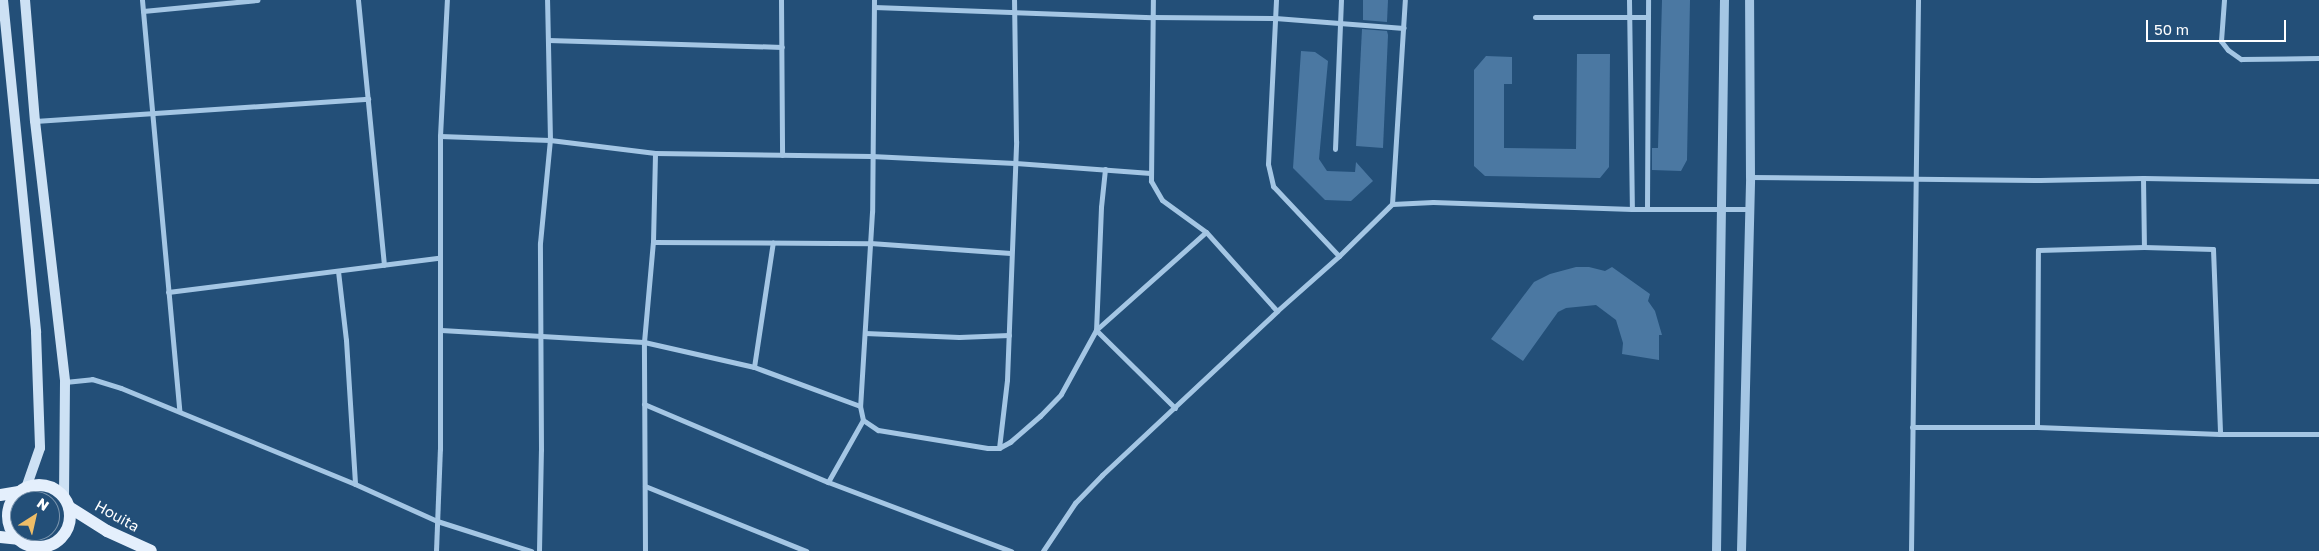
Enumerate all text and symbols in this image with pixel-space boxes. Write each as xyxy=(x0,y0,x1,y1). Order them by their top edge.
scale bar xyxy=(2149,10,2289,42)
text: 50 m xyxy=(2154,20,2189,38)
north arrow xyxy=(10,491,60,541)
text: N xyxy=(34,494,53,514)
street label: Houita xyxy=(92,497,142,535)

